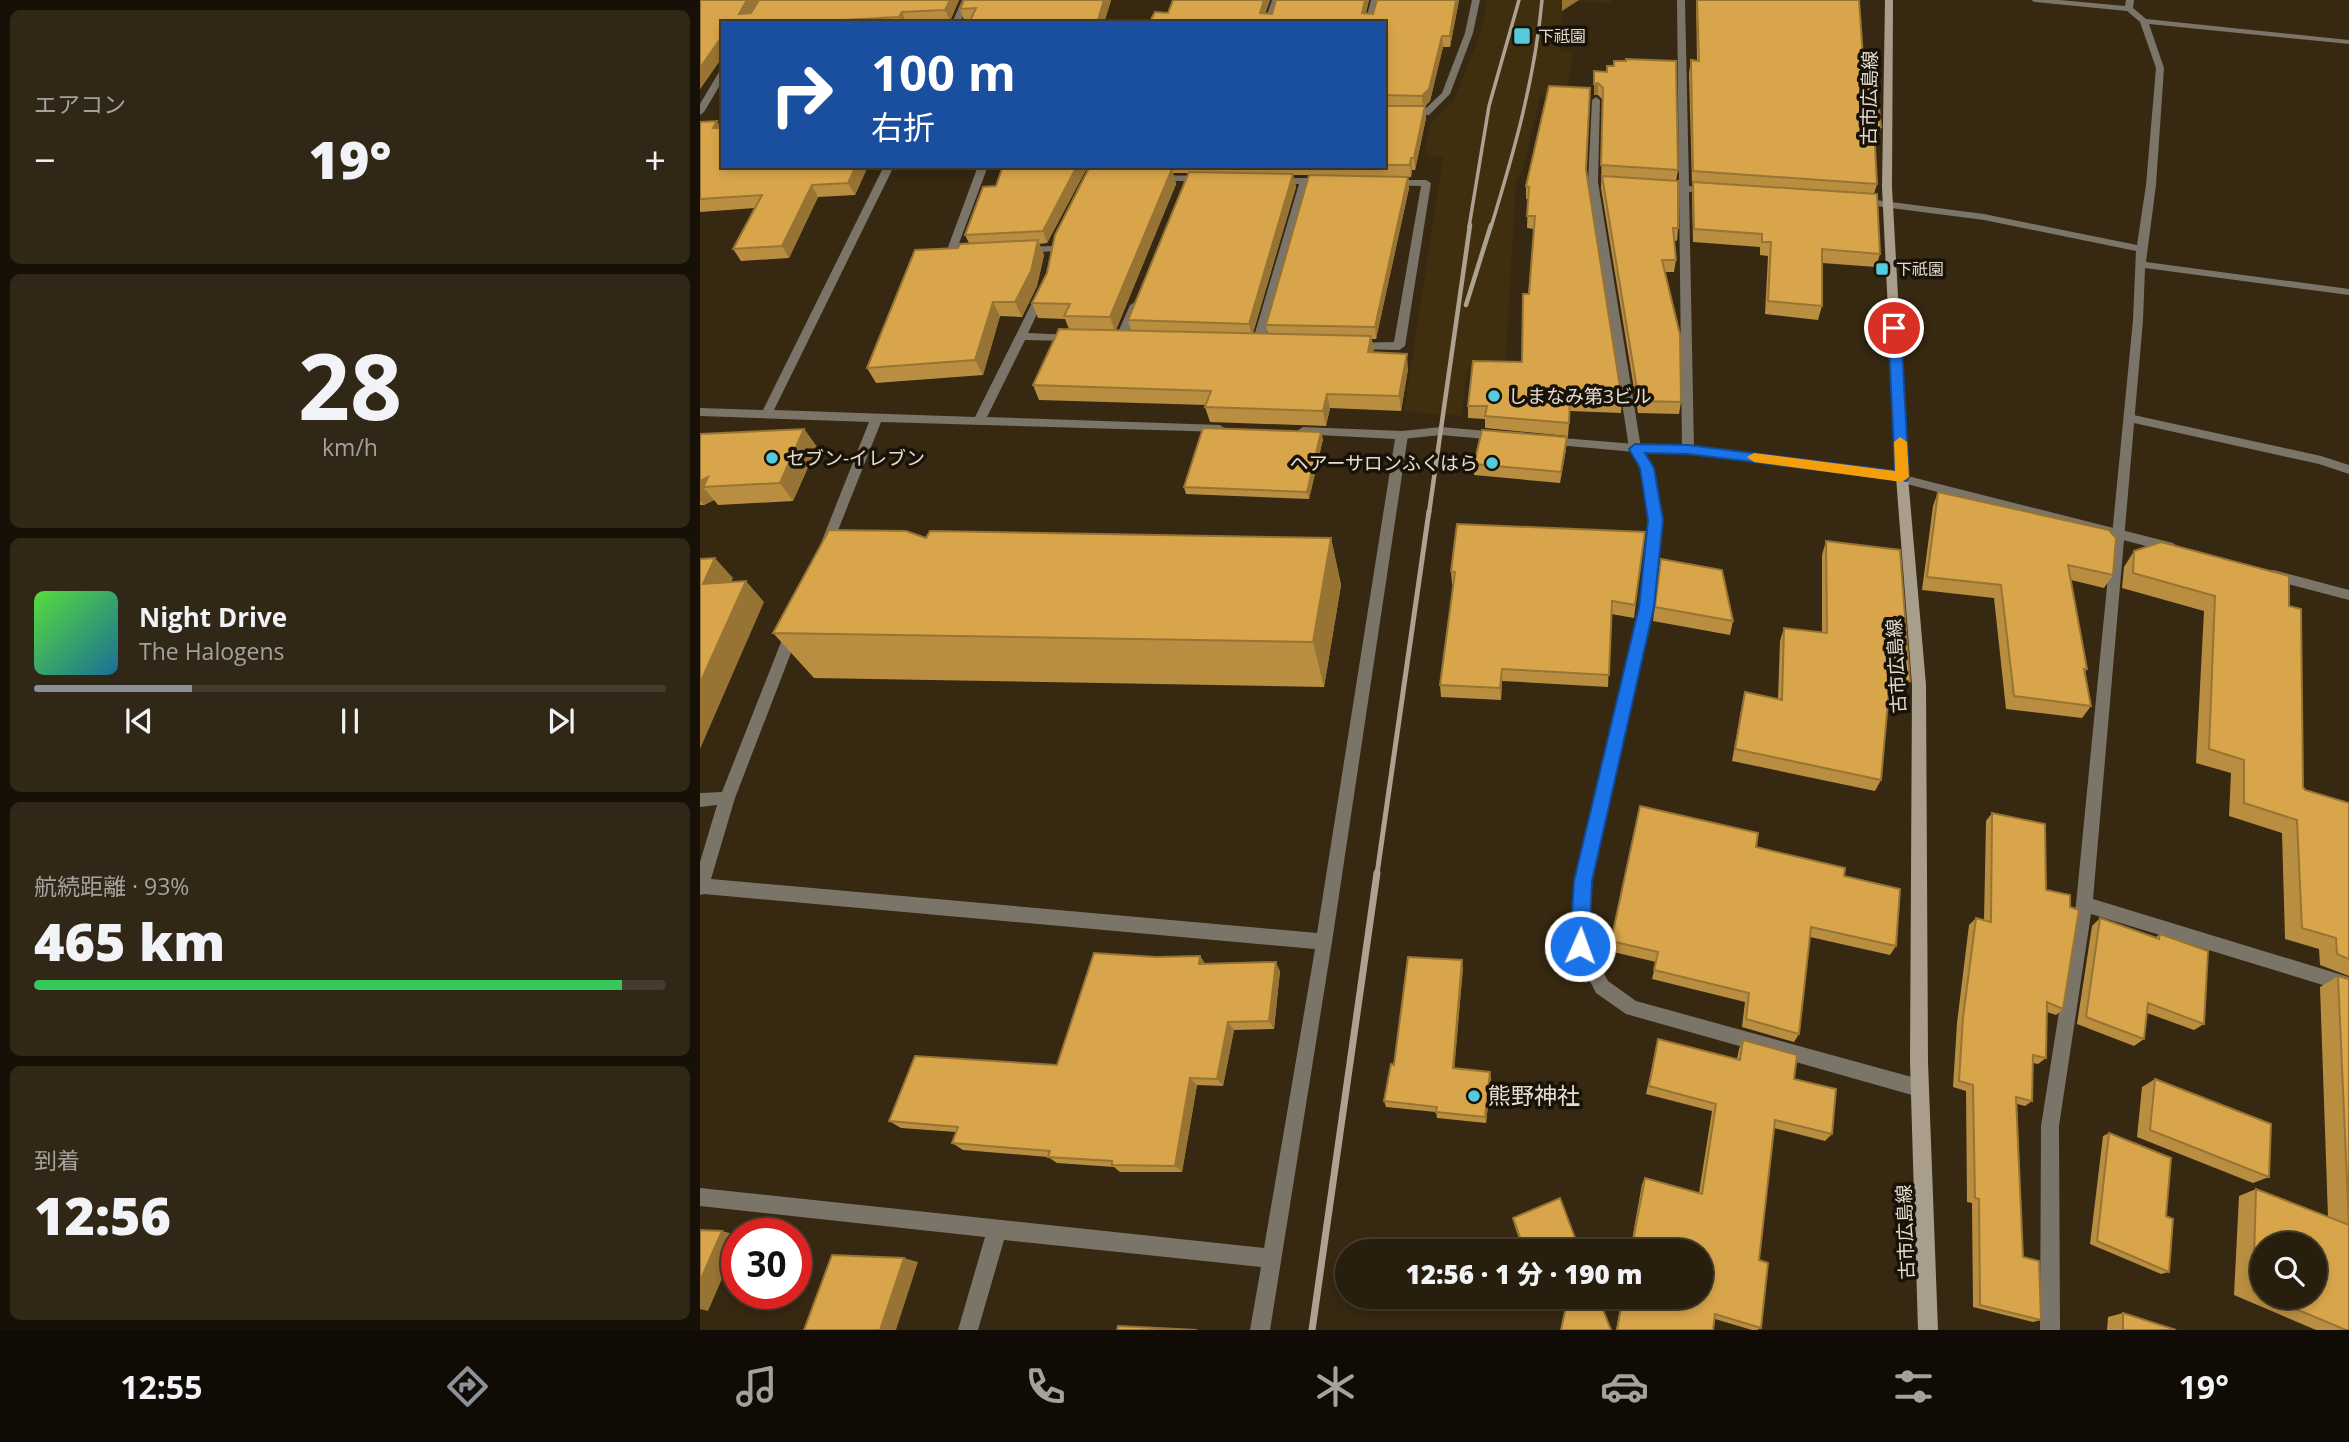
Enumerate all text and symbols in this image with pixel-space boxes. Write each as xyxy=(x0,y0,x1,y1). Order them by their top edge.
place label: 下祗園 xyxy=(1538,25,1586,47)
marker: 下祗園 xyxy=(1512,26,1532,46)
text: 100 m xyxy=(871,39,1016,105)
icon: right xyxy=(756,49,847,140)
street label: 古市広島線 xyxy=(1855,50,1883,146)
text: エアコン xyxy=(34,88,126,120)
text: 右折 xyxy=(871,105,935,148)
text: 19° xyxy=(309,123,391,194)
text: − xyxy=(34,133,56,185)
text: + xyxy=(644,133,666,185)
place label: 下祇園 xyxy=(1896,258,1944,280)
marker: 下祇園 xyxy=(1874,261,1890,277)
pin xyxy=(1864,298,1924,358)
icon: arrive xyxy=(1875,309,1913,347)
text: 28 xyxy=(298,323,402,447)
place label: しまなみ第3ビル xyxy=(1508,383,1652,409)
marker: しまなみ第3ビル xyxy=(1486,388,1502,404)
text: km/h xyxy=(322,431,378,463)
place label: セブン-イレブン xyxy=(786,445,925,471)
marker: セブン-イレブン xyxy=(764,450,780,466)
place label: ヘアーサロンふくはら xyxy=(1290,450,1478,476)
marker: ヘアーサロンふくはら xyxy=(1484,455,1500,471)
text: Night Drive xyxy=(139,599,287,635)
street label: 古市広島線 xyxy=(1881,618,1911,714)
text: The Halogens xyxy=(139,635,285,667)
icon: previous xyxy=(120,702,158,740)
icon: pause xyxy=(331,702,369,740)
icon: next xyxy=(542,702,580,740)
text: 航続距離 · 93% xyxy=(34,870,189,902)
text: 465 km xyxy=(34,905,225,976)
position arrow xyxy=(1543,909,1617,983)
place label: 熊野神社 xyxy=(1488,1079,1580,1111)
marker: 熊野神社 xyxy=(1466,1088,1482,1104)
text: 到着 xyxy=(34,1144,80,1176)
text: 12:56 xyxy=(34,1179,171,1250)
street label: 古市広島線 xyxy=(1890,1184,1920,1280)
speed limit sign: 30 xyxy=(721,1218,812,1309)
map controls xyxy=(2250,1232,2327,1309)
button: search xyxy=(2250,1232,2327,1309)
text: 12:56 · 1 分 · 190 m xyxy=(1406,1256,1642,1292)
icon: directions xyxy=(443,1362,492,1411)
icon: music xyxy=(732,1362,781,1411)
icon: phone xyxy=(1021,1362,1070,1411)
icon: climate xyxy=(1311,1362,1360,1411)
icon: car xyxy=(1600,1362,1649,1411)
icon: filters xyxy=(1889,1362,1938,1411)
text: 12:55 xyxy=(120,1365,202,1408)
text: 19° xyxy=(2179,1365,2229,1408)

